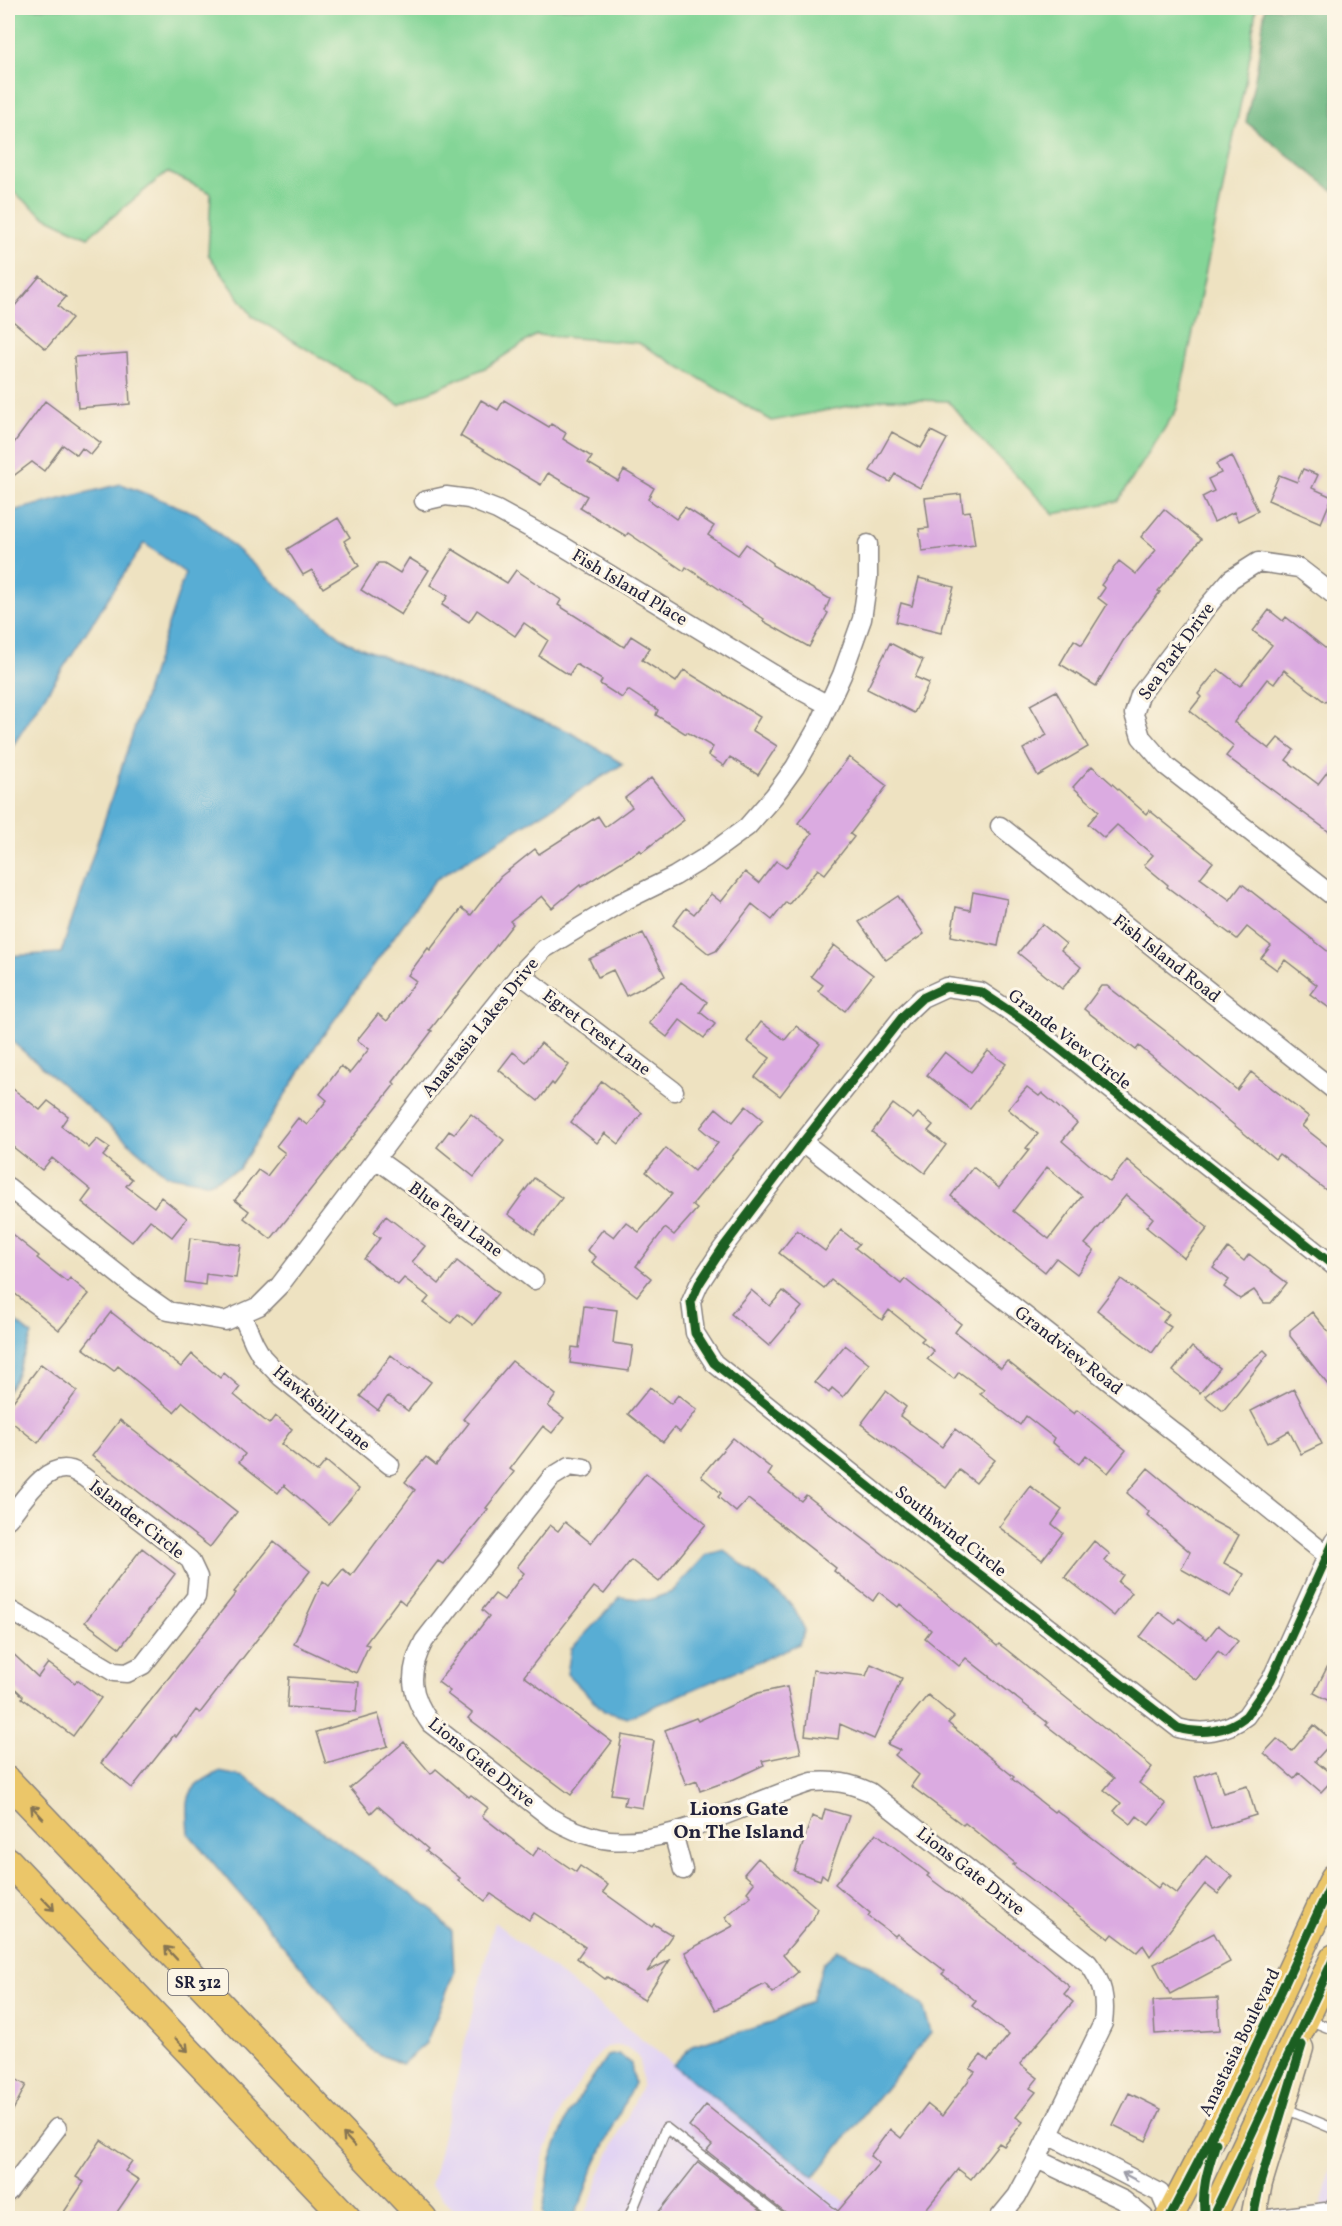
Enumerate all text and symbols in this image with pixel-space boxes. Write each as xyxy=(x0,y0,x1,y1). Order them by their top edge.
street label: Fish Island Place xyxy=(567,544,692,633)
street label: Sea Park Drive xyxy=(1133,598,1221,706)
street label: Fish Island Road xyxy=(1107,909,1225,1009)
street label: Anastasia Lakes Drive xyxy=(417,953,545,1103)
street label: Egret Crest Lane xyxy=(537,984,655,1082)
street label: Grande View Circle xyxy=(1002,984,1136,1096)
street label: Blue Teal Lane xyxy=(403,1176,508,1264)
street label: Grandview Road xyxy=(1009,1301,1128,1402)
street label: Hawksbill Lane xyxy=(267,1361,376,1458)
street label: Islander Circle xyxy=(83,1475,189,1566)
street label: Southwind Circle xyxy=(889,1480,1011,1584)
street label: Lions Gate Drive xyxy=(422,1712,540,1814)
district label: Lions Gate On The Island xyxy=(673,1796,805,1847)
one-way arrow xyxy=(30,1804,44,1819)
street label: Lions Gate Drive xyxy=(911,1822,1029,1922)
one-way arrow xyxy=(41,1896,55,1911)
one-way arrow xyxy=(164,1946,178,1961)
street label: Anastasia Boulevard xyxy=(1194,1964,1287,2121)
road number: SR 312 xyxy=(168,1969,228,1995)
one-way arrow xyxy=(175,2037,189,2052)
one-way arrow xyxy=(341,2133,356,2148)
one-way arrow xyxy=(1121,2171,1139,2183)

